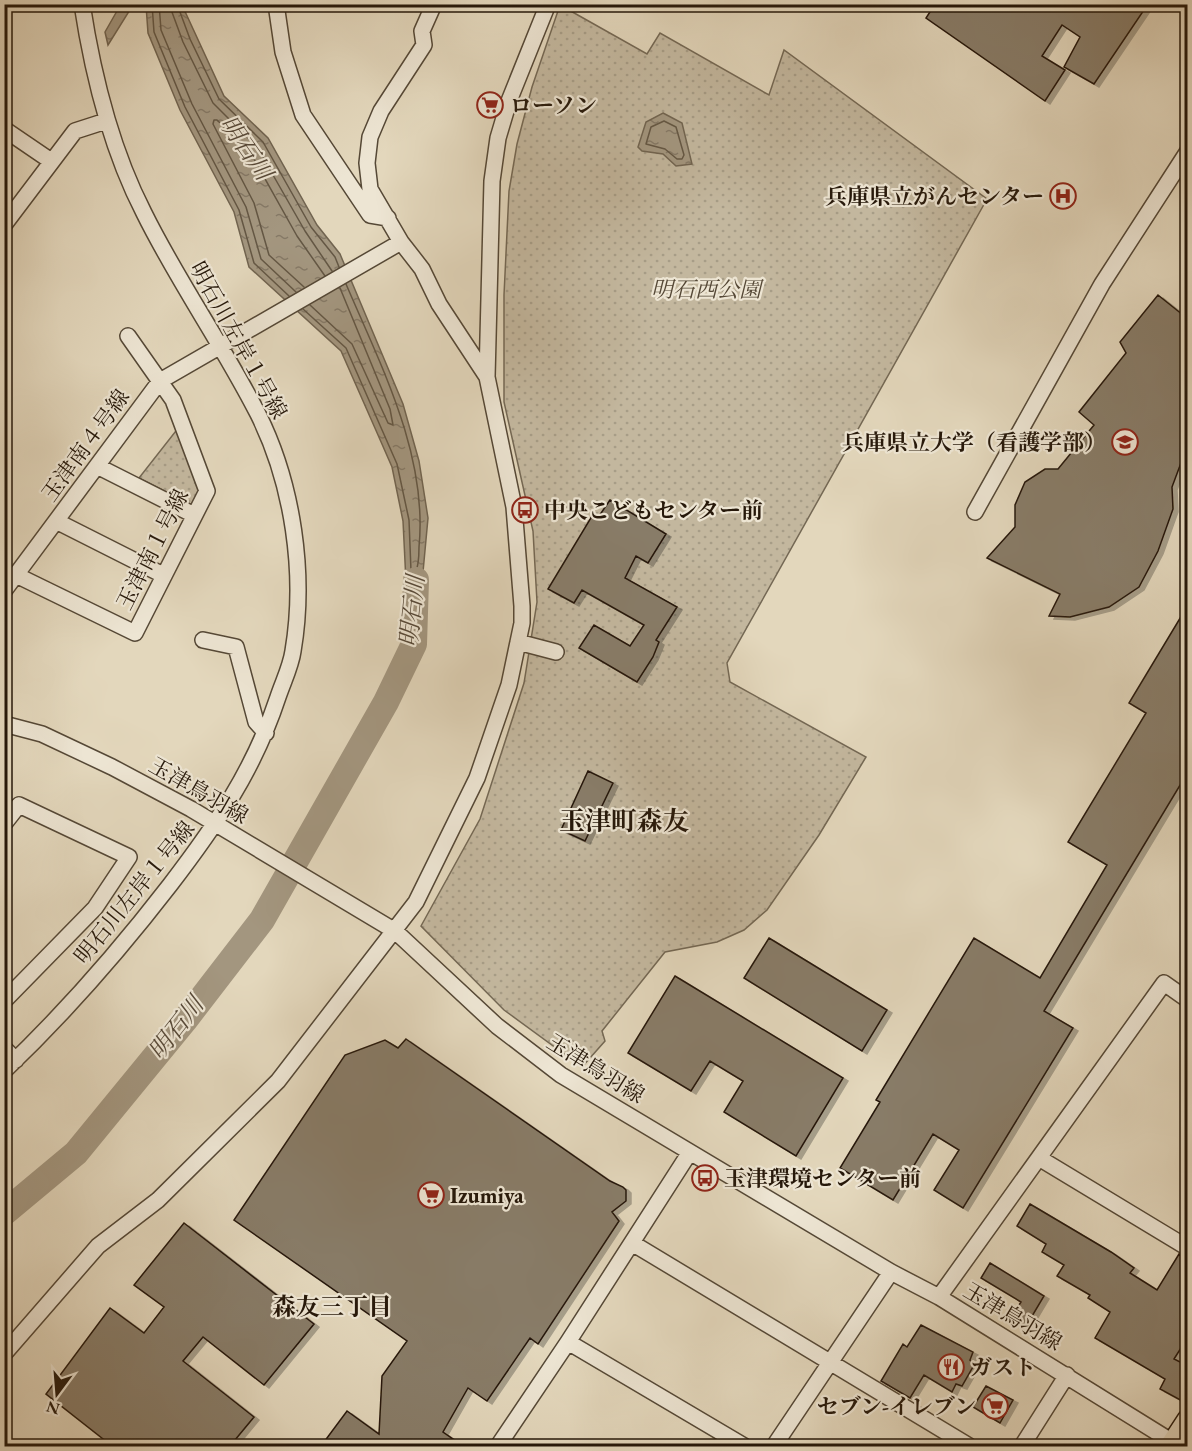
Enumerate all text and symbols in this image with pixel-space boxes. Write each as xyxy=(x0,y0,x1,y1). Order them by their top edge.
supermarket icon: ローソン xyxy=(475,90,505,120)
place label: ローソン xyxy=(510,91,597,120)
water label: 明石川 xyxy=(213,109,281,189)
hospital icon: 兵庫県立がんセンター xyxy=(1048,181,1078,211)
place label: 兵庫県立がんセンター xyxy=(825,182,1044,211)
street label: 明石川左岸１号線 xyxy=(183,256,294,424)
park label: 明石西公園 xyxy=(651,275,764,304)
street label: 玉津南４号線 xyxy=(35,383,136,507)
school or university icon: 兵庫県立大学（看護学部） xyxy=(1110,427,1140,457)
place label: 兵庫県立大学（看護学部） xyxy=(842,428,1106,457)
street label: 玉津南１号線 xyxy=(110,484,195,615)
bus stop icon: 中央こどもセンター前 xyxy=(510,495,540,525)
place label: 中央こどもセンター前 xyxy=(544,496,763,525)
water label: 明石川 xyxy=(392,571,431,648)
street label: 玉津鳥羽線 xyxy=(144,750,254,830)
district label: 玉津町森友 xyxy=(559,804,689,838)
street label: 明石川左岸１号線 xyxy=(68,815,201,970)
water label: 明石川 xyxy=(141,987,212,1066)
street label: 玉津鳥羽線 xyxy=(541,1027,650,1110)
bus stop icon: 玉津環境センター前 xyxy=(690,1163,720,1193)
place label: 玉津環境センター前 xyxy=(724,1164,921,1193)
supermarket icon: Izumiya xyxy=(416,1180,446,1210)
place label: Izumiya xyxy=(450,1181,524,1210)
street label: 玉津鳥羽線 xyxy=(958,1276,1067,1357)
district label: 森友三丁目 xyxy=(272,1291,392,1322)
restaurant icon: ガスト xyxy=(936,1352,966,1382)
place label: ガスト xyxy=(970,1353,1036,1382)
north arrow xyxy=(27,1364,87,1424)
supermarket icon: セブン-イレブン xyxy=(980,1391,1010,1421)
place label: セブン-イレブン xyxy=(817,1392,976,1421)
text: N xyxy=(44,1396,62,1420)

